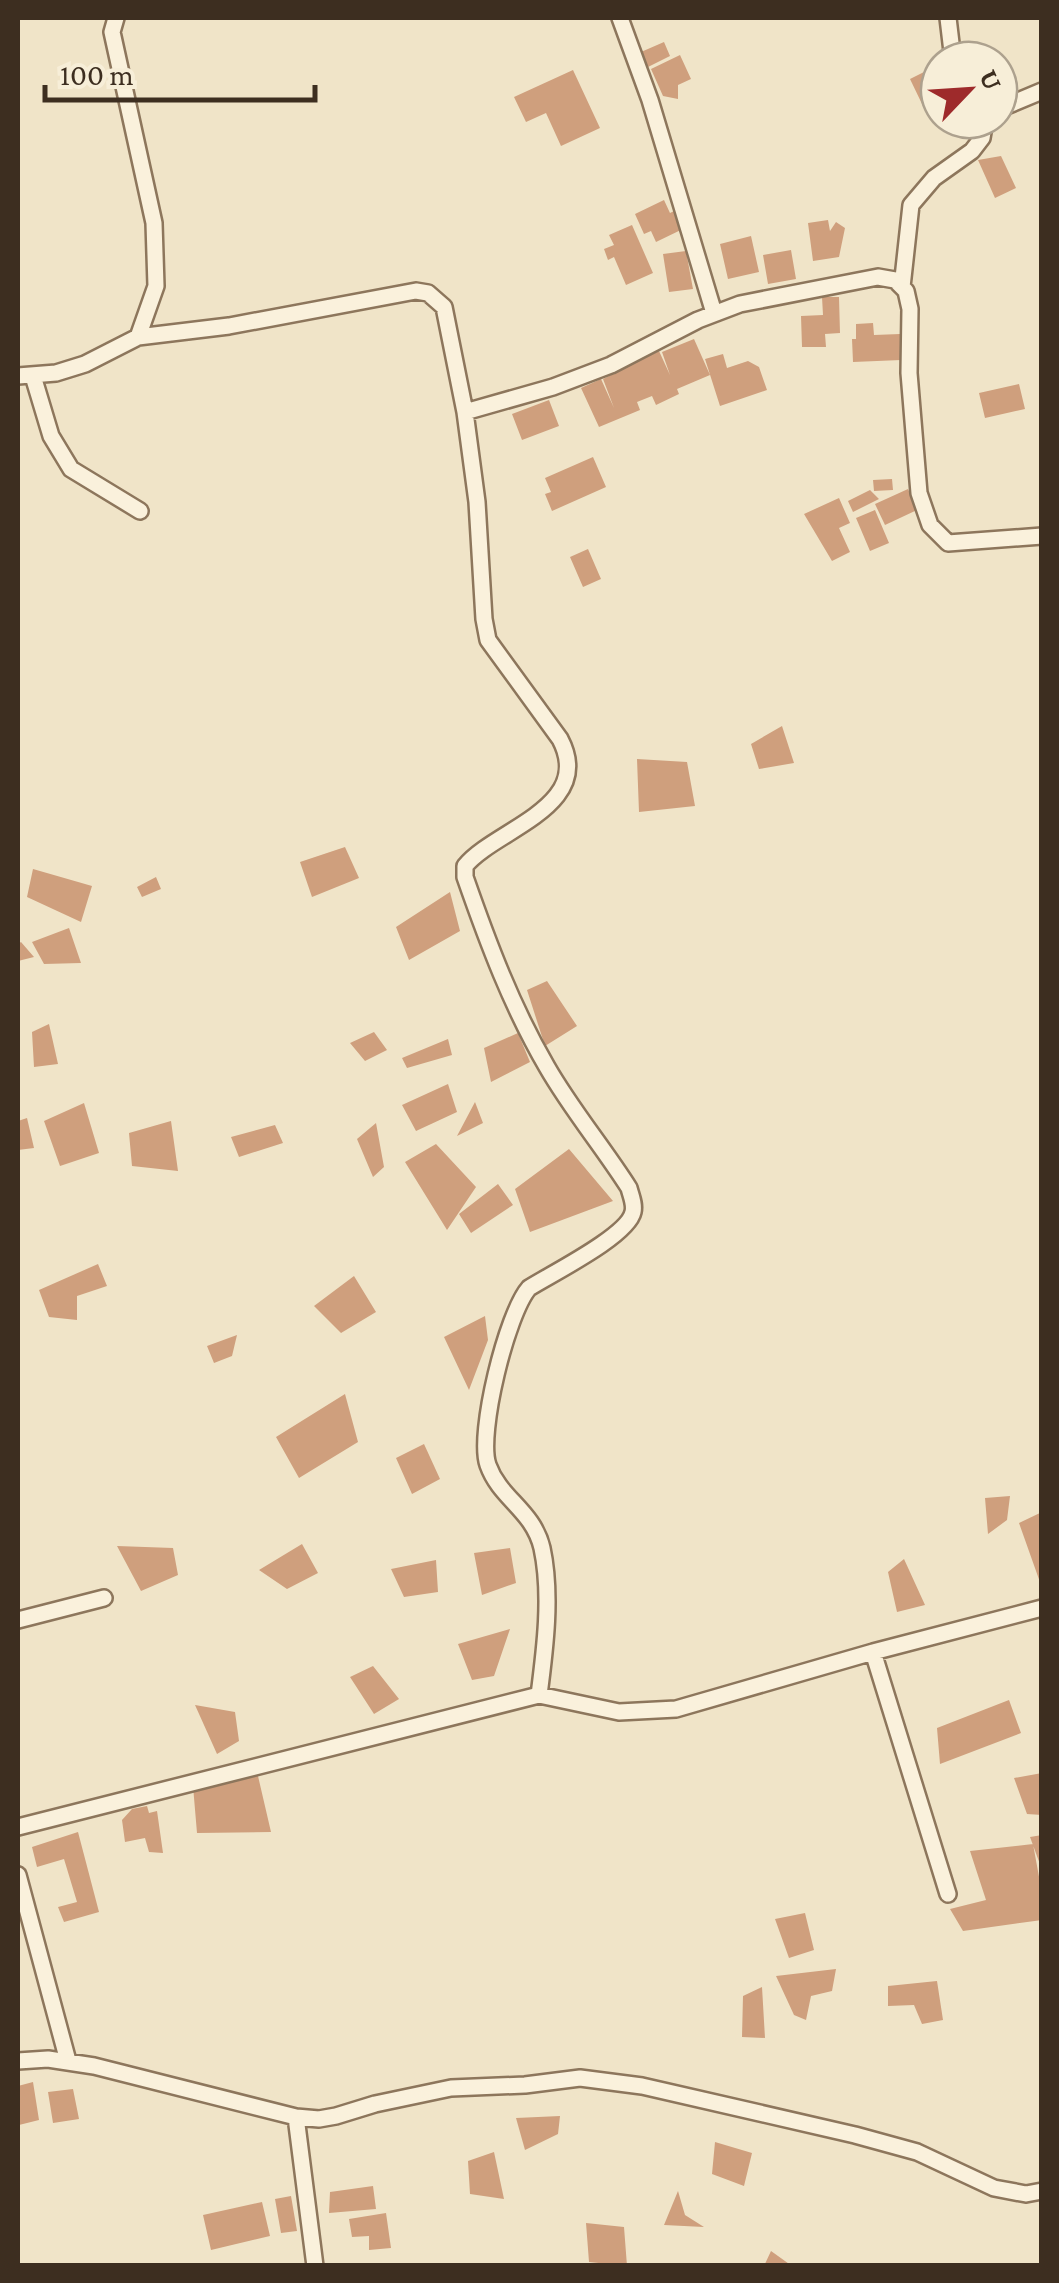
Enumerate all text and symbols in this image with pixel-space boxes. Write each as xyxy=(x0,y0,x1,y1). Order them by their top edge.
scale bar xyxy=(45,40,315,102)
north arrow xyxy=(919,40,1019,140)
text: 100 m xyxy=(60,58,134,91)
text: U xyxy=(973,64,1009,95)

